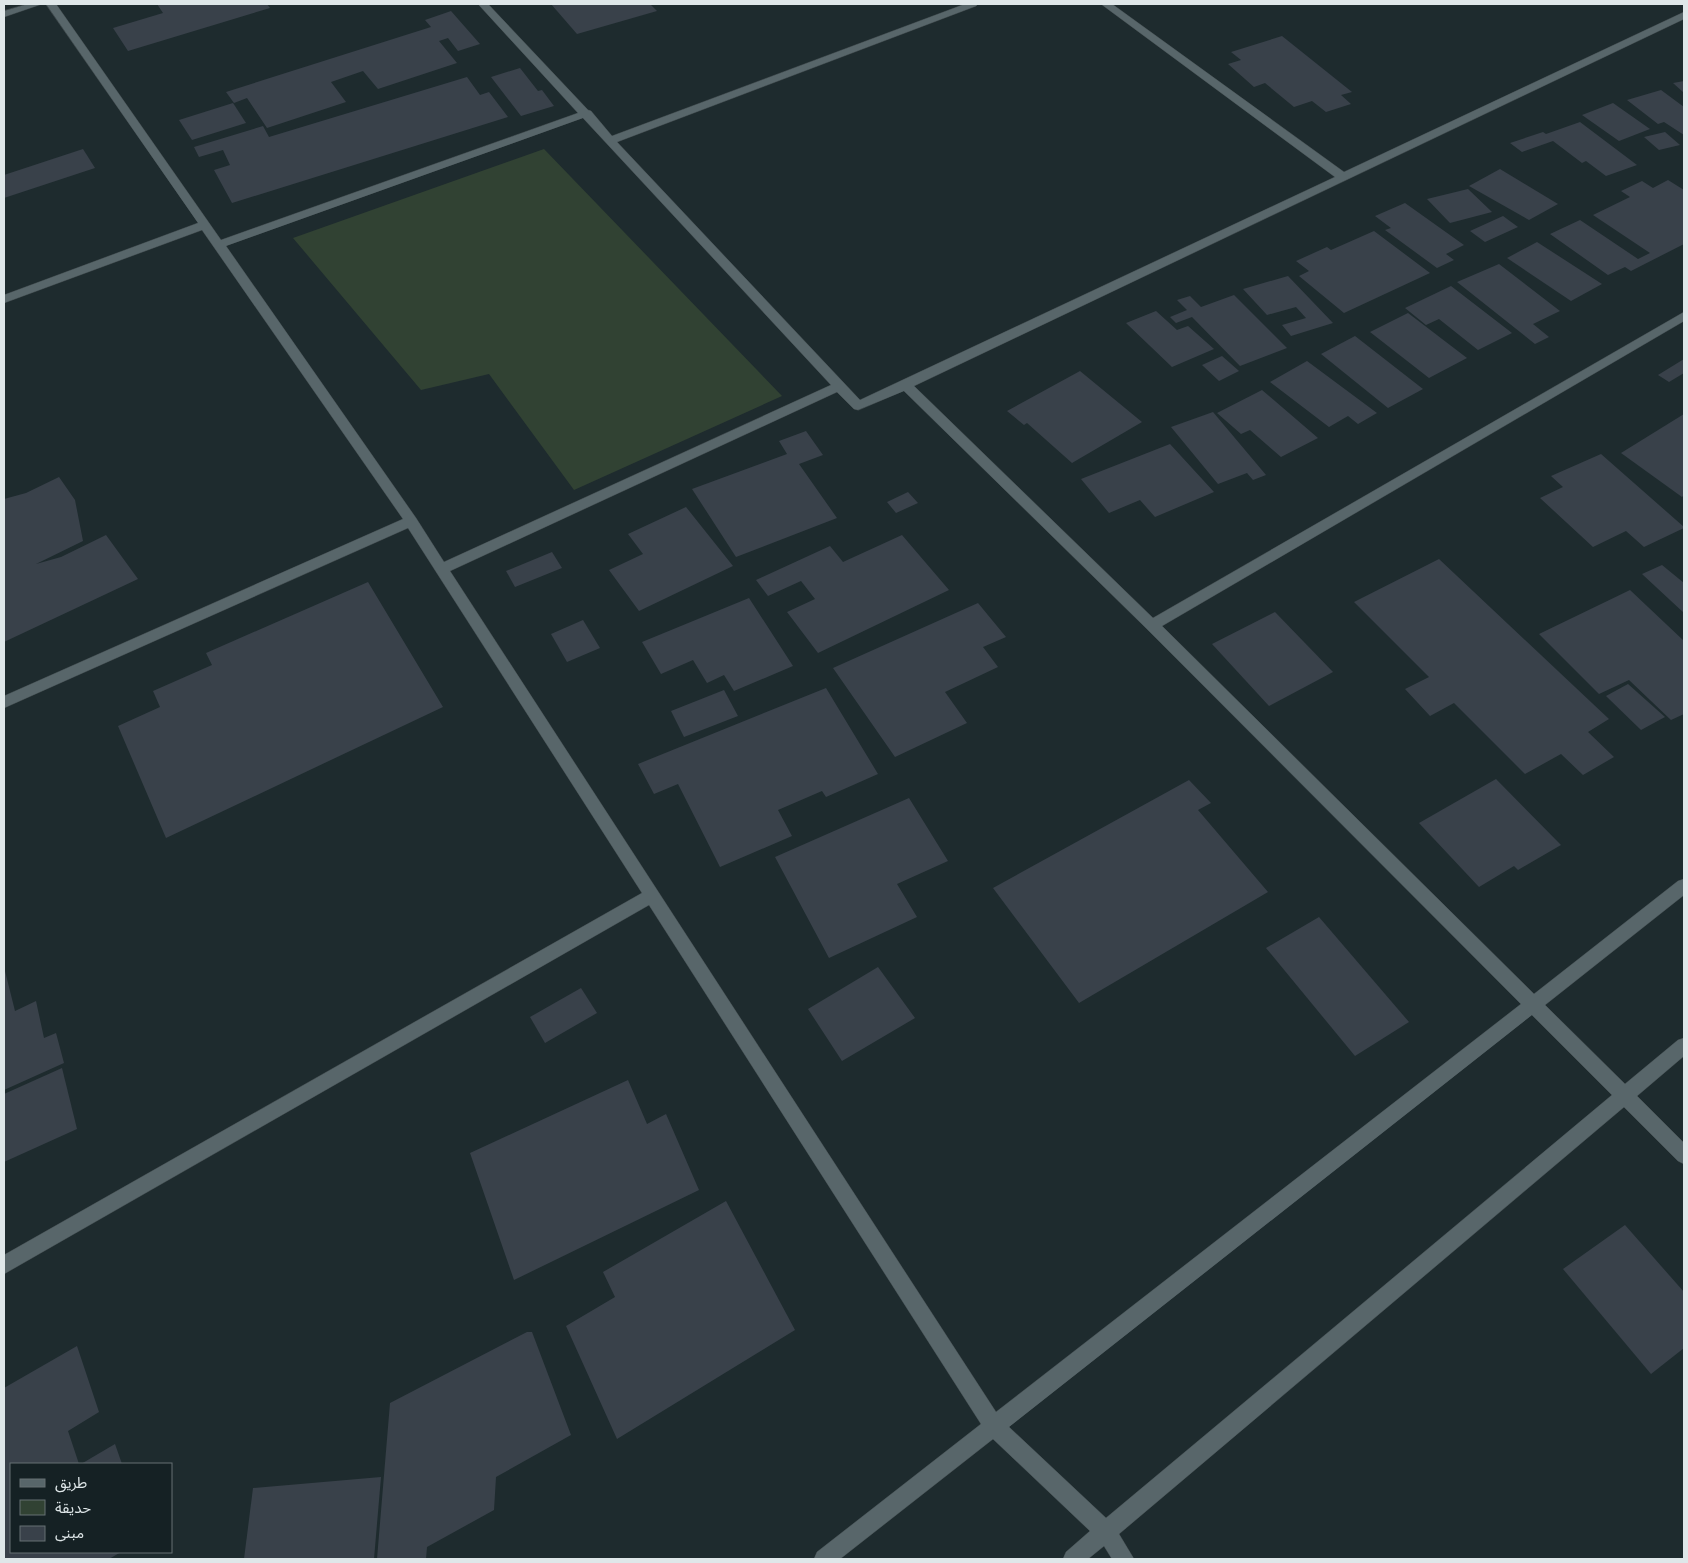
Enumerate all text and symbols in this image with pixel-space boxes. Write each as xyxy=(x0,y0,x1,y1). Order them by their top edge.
legend xyxy=(10,1463,172,1553)
text: طريق xyxy=(55,1472,87,1493)
text: حديقة xyxy=(55,1497,91,1518)
text: مبنى xyxy=(55,1522,84,1543)

